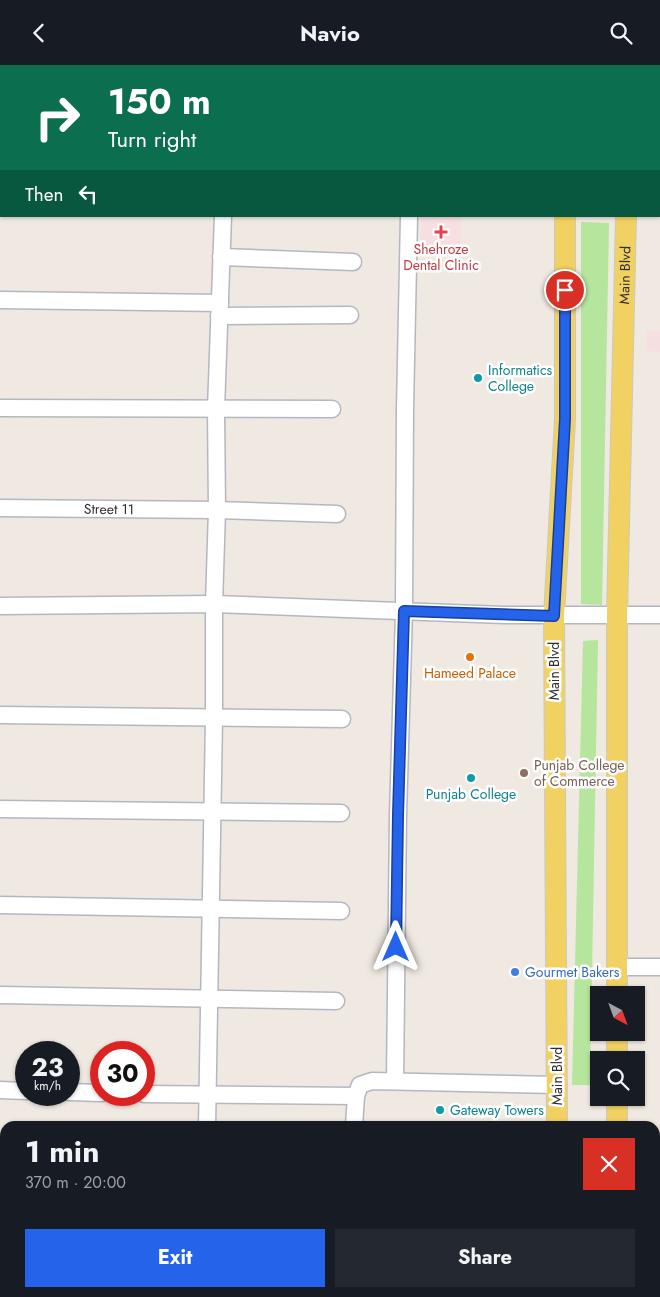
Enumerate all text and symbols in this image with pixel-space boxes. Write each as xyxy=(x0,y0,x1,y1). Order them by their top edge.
text: Navio xyxy=(300,17,360,49)
icon: back xyxy=(25,19,53,47)
icon: search xyxy=(607,19,635,47)
text: 150 m xyxy=(108,77,211,127)
icon: right xyxy=(25,85,90,150)
text: Turn right xyxy=(108,123,196,155)
icon: left xyxy=(74,180,102,208)
text: Then xyxy=(25,181,64,208)
marker: Shehroze Dental Clinic xyxy=(434,225,448,239)
place label: Shehroze Dental Clinic xyxy=(403,239,479,275)
street label: Main Blvd xyxy=(614,246,635,305)
pin xyxy=(544,269,586,311)
icon: arrive xyxy=(551,276,579,304)
place label: Informatics College xyxy=(488,360,553,396)
marker: Informatics College xyxy=(472,372,484,384)
street label: Street 11 xyxy=(84,499,134,519)
street label: Main Blvd xyxy=(544,642,564,700)
marker: Hameed Palace xyxy=(464,651,476,663)
place label: Hameed Palace xyxy=(424,663,516,683)
place label: Punjab College of Commerce xyxy=(534,755,625,791)
marker: Punjab College of Commerce xyxy=(518,767,530,779)
marker: Punjab College xyxy=(465,772,477,784)
place label: Punjab College xyxy=(426,784,516,804)
position arrow xyxy=(369,920,421,972)
place label: Gourmet Bakers xyxy=(525,962,620,982)
marker: Gourmet Bakers xyxy=(509,966,521,978)
north arrow xyxy=(590,986,645,1041)
map controls xyxy=(590,986,645,1106)
speed limit sign: 30 xyxy=(90,1041,155,1106)
street label: Main Blvd xyxy=(547,1047,567,1105)
text: 23 xyxy=(32,1049,63,1085)
button: search xyxy=(590,1051,645,1106)
text: km/h xyxy=(34,1077,61,1095)
place label: Gateway Towers xyxy=(450,1100,544,1120)
marker: Gateway Towers xyxy=(434,1104,446,1116)
text: 1 min xyxy=(25,1130,99,1173)
button: close xyxy=(583,1138,635,1190)
text: 370 m · 20:00 xyxy=(25,1171,126,1194)
button: Exit xyxy=(25,1229,325,1287)
button: Share xyxy=(335,1229,635,1287)

